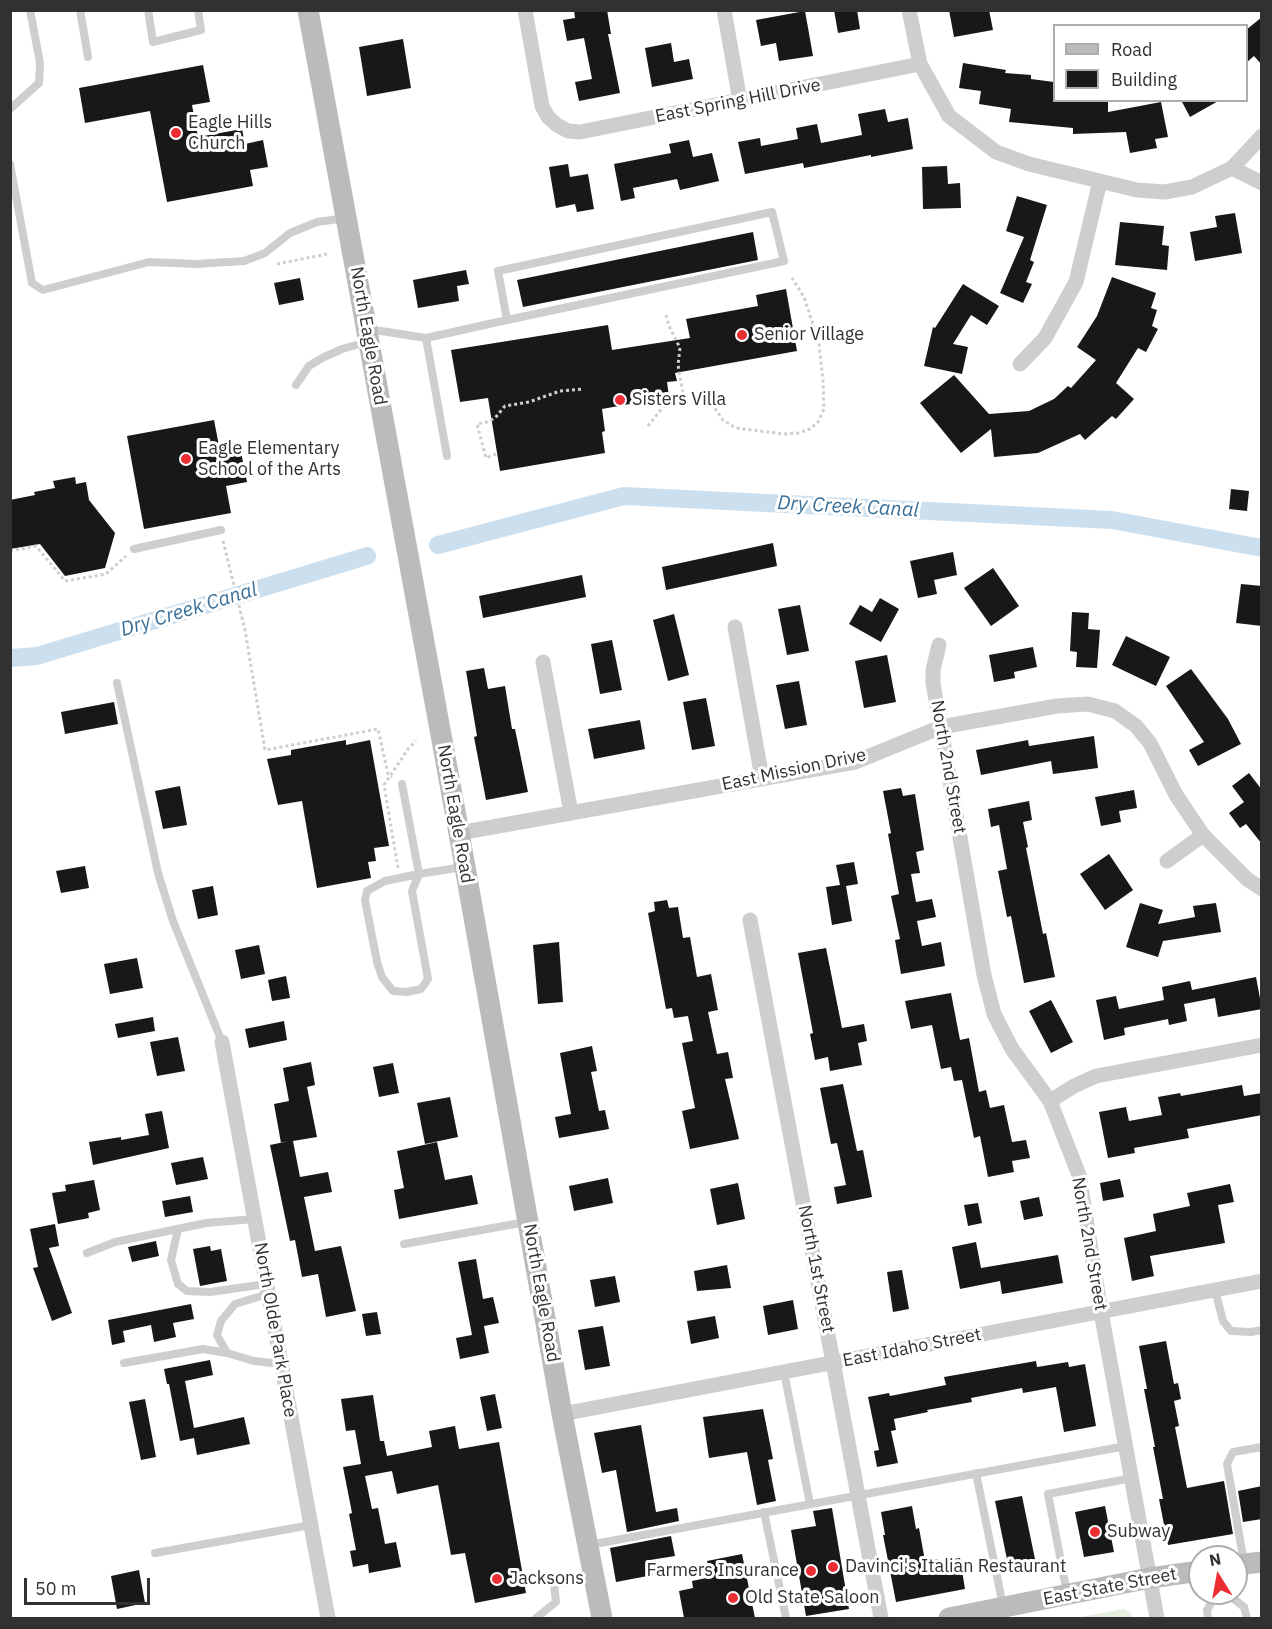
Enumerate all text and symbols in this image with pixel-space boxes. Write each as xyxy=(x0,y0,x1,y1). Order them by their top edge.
legend xyxy=(1053,24,1248,102)
text: Road xyxy=(1111,38,1152,61)
text: Building xyxy=(1111,68,1177,91)
street label: East Spring Hill Drive xyxy=(653,74,823,128)
place label: Eagle Hills Church xyxy=(188,112,272,154)
marker: Eagle Hills Church xyxy=(169,126,183,140)
street label: North Eagle Road xyxy=(345,265,391,407)
place label: Senior Village xyxy=(754,324,864,346)
marker: Senior Village xyxy=(735,328,749,342)
place label: Sisters Villa xyxy=(632,389,726,411)
marker: Sisters Villa xyxy=(613,393,627,407)
place label: Eagle Elementary School of the Arts xyxy=(198,438,341,480)
marker: Eagle Elementary School of the Arts xyxy=(179,452,193,466)
water label: Dry Creek Canal xyxy=(777,491,919,523)
water label: Dry Creek Canal xyxy=(118,578,260,642)
street label: North 2nd Street xyxy=(926,698,970,836)
street label: North Eagle Road xyxy=(432,743,478,885)
street label: East Mission Drive xyxy=(720,744,868,796)
street label: North 2nd Street xyxy=(1067,1175,1111,1313)
street label: North 1st Street xyxy=(793,1203,839,1335)
street label: North Eagle Road xyxy=(518,1222,564,1364)
street label: North Olde Park Place xyxy=(249,1241,301,1419)
street label: East Idaho Street xyxy=(841,1324,983,1372)
place label: Subway xyxy=(1107,1521,1170,1543)
marker: Subway xyxy=(1088,1525,1102,1539)
north arrow xyxy=(1188,1545,1248,1605)
text: N xyxy=(1207,1548,1223,1570)
place label: Davinci's Italian Restaurant xyxy=(845,1556,1066,1578)
place label: Farmers Insurance xyxy=(647,1560,799,1582)
marker: Davinci's Italian Restaurant xyxy=(826,1560,840,1574)
street label: East State Street xyxy=(1041,1563,1179,1611)
marker: Farmers Insurance xyxy=(804,1564,818,1578)
scale bar xyxy=(27,1566,153,1604)
place label: Jacksons xyxy=(509,1568,584,1590)
marker: Jacksons xyxy=(490,1572,504,1586)
text: 50 m xyxy=(35,1577,77,1600)
place label: Old State Saloon xyxy=(745,1587,879,1609)
marker: Old State Saloon xyxy=(726,1591,740,1605)

